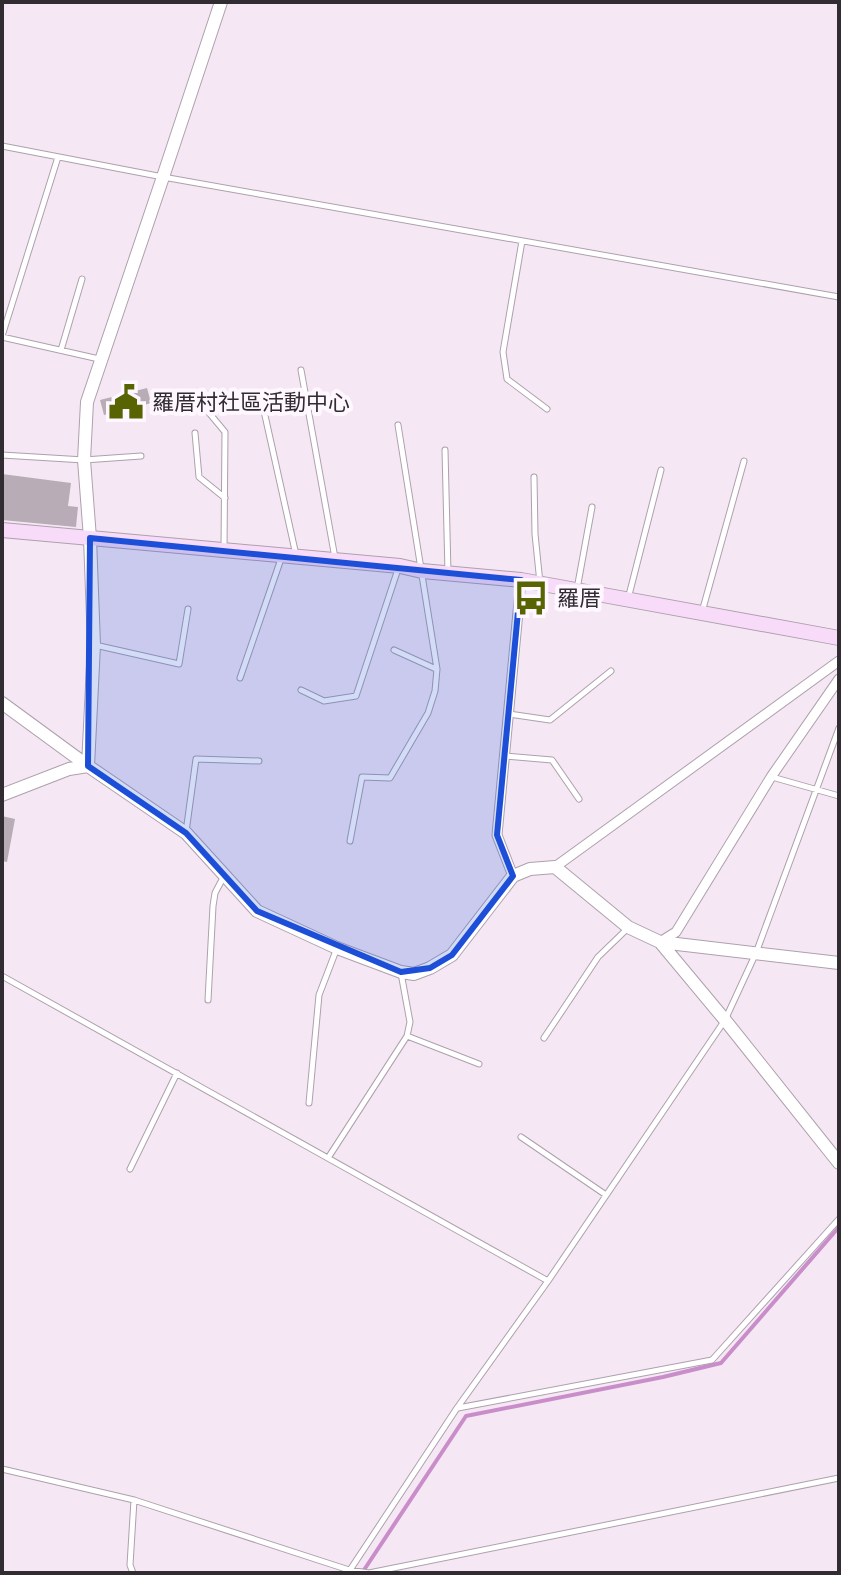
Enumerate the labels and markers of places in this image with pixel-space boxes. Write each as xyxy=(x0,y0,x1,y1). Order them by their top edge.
public building icon: 羅厝村社區活動中心 xyxy=(107,383,145,421)
place label: 羅厝村社區活動中心 xyxy=(152,390,350,415)
bus stop icon: 羅厝 xyxy=(512,579,550,617)
place label: 羅厝 xyxy=(557,586,601,611)

